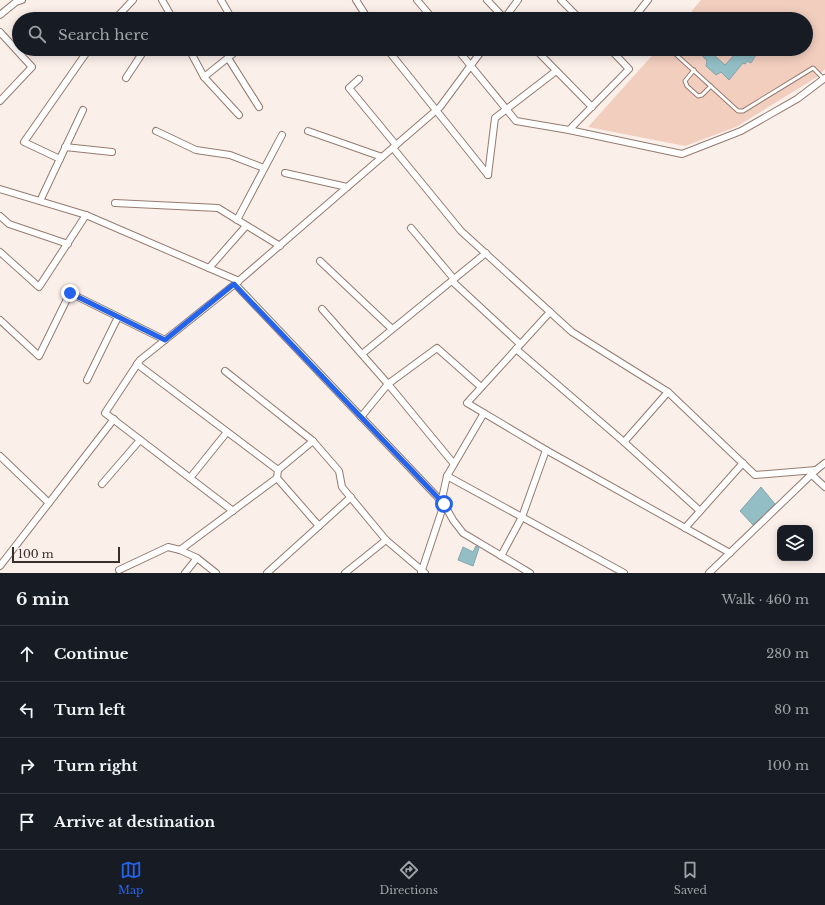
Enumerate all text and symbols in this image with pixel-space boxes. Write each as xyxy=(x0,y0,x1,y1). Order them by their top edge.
search box xyxy=(12,12,813,56)
icon: search xyxy=(26,23,48,45)
text: Search here xyxy=(58,25,149,44)
route end xyxy=(61,284,79,302)
route start xyxy=(435,495,453,513)
map controls xyxy=(777,525,813,561)
button: layers xyxy=(777,525,813,561)
scale bar xyxy=(12,545,120,564)
text: 100 m xyxy=(18,547,54,561)
text: 6 min xyxy=(16,589,69,610)
text: Walk · 460 m xyxy=(722,591,809,608)
icon: ahead xyxy=(16,643,38,665)
text: Continue xyxy=(54,644,129,663)
text: 280 m xyxy=(766,645,809,662)
icon: left xyxy=(16,699,38,721)
text: Turn left xyxy=(54,700,125,719)
text: 80 m xyxy=(774,701,809,718)
icon: right xyxy=(16,755,38,777)
text: Turn right xyxy=(54,756,137,775)
text: 100 m xyxy=(767,757,809,774)
icon: arrive xyxy=(16,811,38,833)
text: Arrive at destination xyxy=(54,812,215,831)
tab: Map xyxy=(118,859,144,897)
tab: Directions xyxy=(379,859,438,897)
tab: Saved xyxy=(674,859,707,897)

